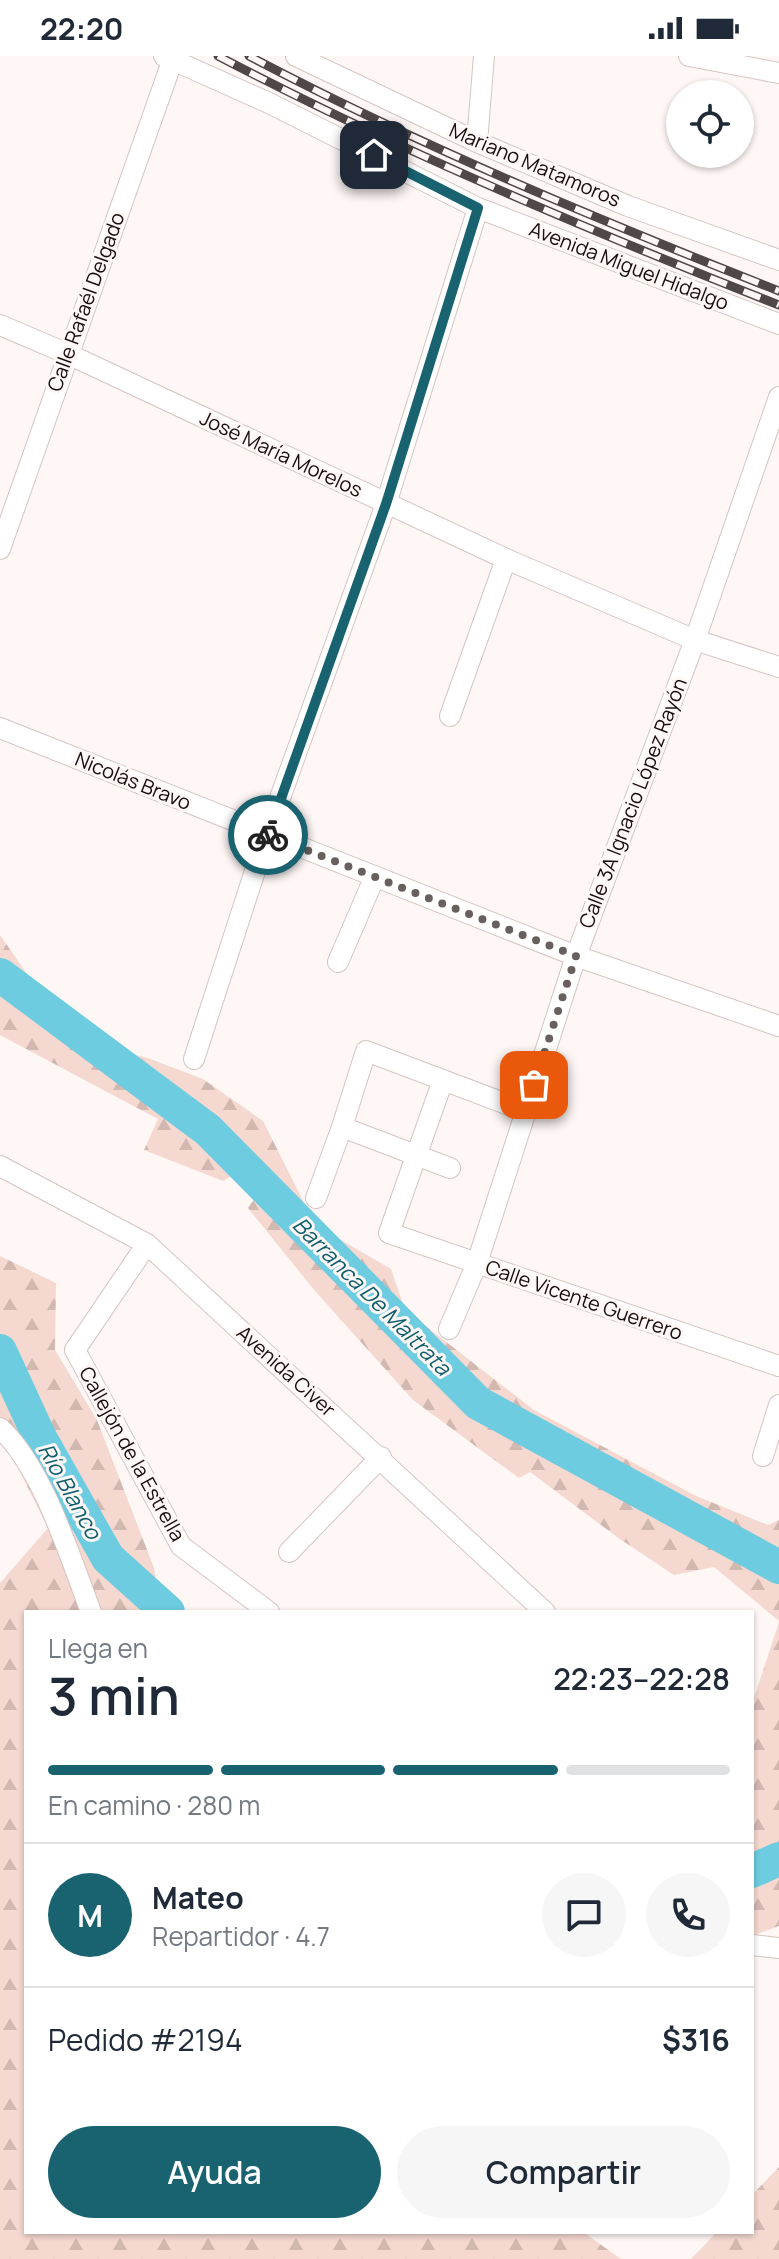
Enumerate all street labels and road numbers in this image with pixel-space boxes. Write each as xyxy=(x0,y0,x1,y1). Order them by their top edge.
street label: Mariano Matamoros xyxy=(445,116,625,213)
street label: Calle Rafaél Delgado xyxy=(41,208,131,395)
street label: Avenida Miguel Hidalgo xyxy=(525,215,733,316)
street label: José María Morelos xyxy=(196,404,367,503)
street label: Calle 3A Ignacio López Rayón xyxy=(572,674,693,932)
street label: Nicolás Bravo xyxy=(71,745,195,816)
street label: Calle Vicente Guerrero xyxy=(482,1253,686,1346)
street label: Avenida Civer xyxy=(231,1319,342,1422)
street label: Callejón de la Estrella xyxy=(73,1362,192,1546)

